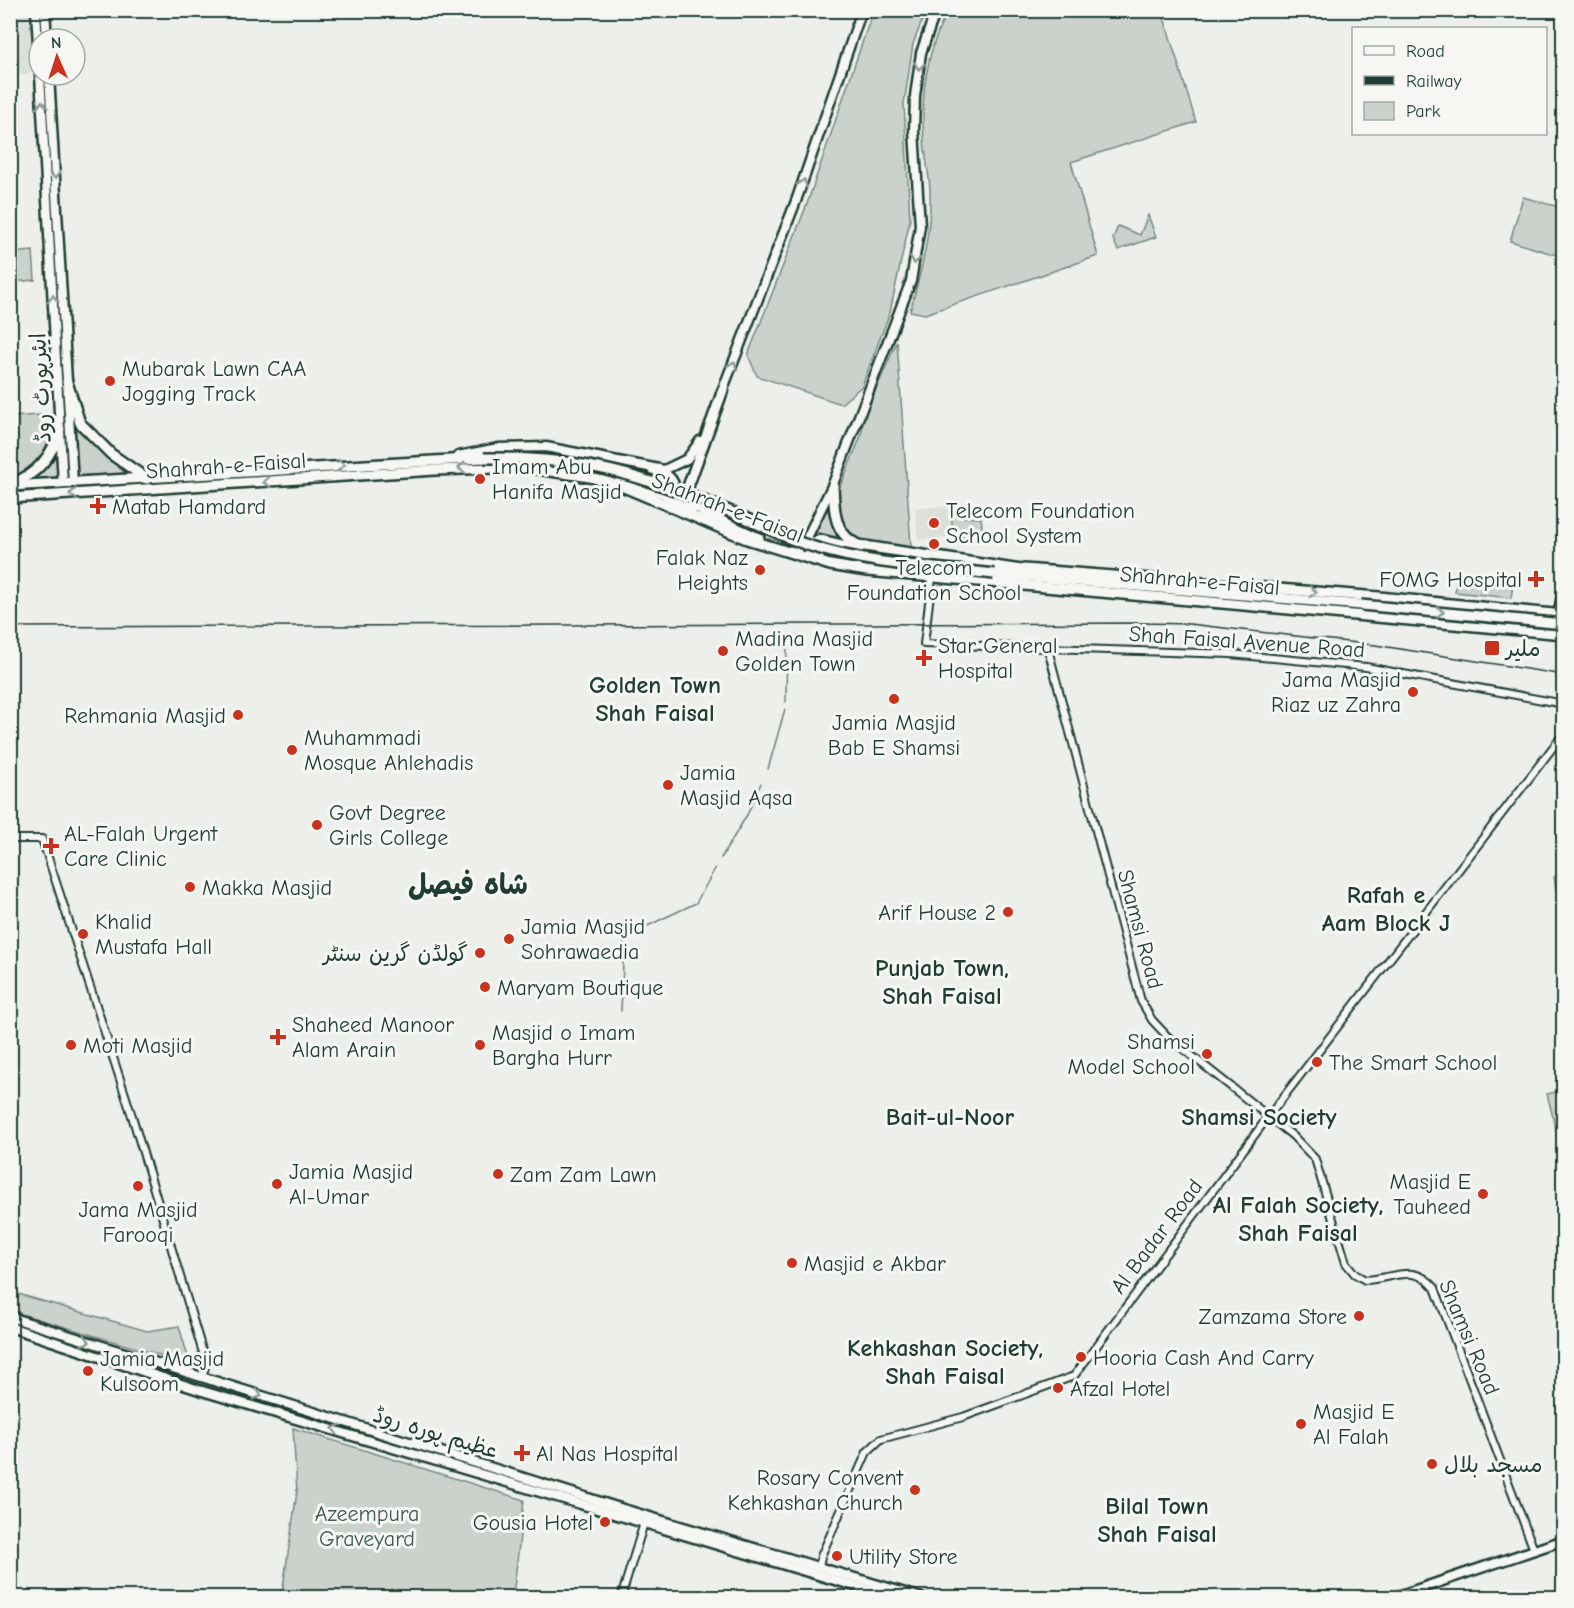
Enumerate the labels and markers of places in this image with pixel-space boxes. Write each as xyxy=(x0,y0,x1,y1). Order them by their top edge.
place label: Mubarak Lawn CAA Jogging Track xyxy=(122,356,306,407)
marker: Mubarak Lawn CAA Jogging Track xyxy=(103,374,117,388)
place label: Imam Abu Hanifa Masjid xyxy=(492,454,622,505)
marker: Imam Abu Hanifa Masjid xyxy=(473,472,487,486)
place label: Matab Hamdard xyxy=(112,494,266,520)
marker: Matab Hamdard xyxy=(89,497,107,515)
place label: Telecom Foundation School System xyxy=(946,498,1135,549)
marker: Telecom Foundation School System xyxy=(927,516,941,530)
marker: Telecom Foundation School xyxy=(927,537,941,551)
place label: Falak Naz Heights xyxy=(656,545,748,596)
place label: Telecom Foundation School xyxy=(847,555,1021,606)
marker: Falak Naz Heights xyxy=(753,563,767,577)
place label: FOMG Hospital xyxy=(1379,567,1522,593)
marker: FOMG Hospital xyxy=(1527,570,1545,588)
place label: Madina Masjid Golden Town xyxy=(735,626,873,677)
place label: Star General Hospital xyxy=(938,633,1058,684)
place label: ملیر xyxy=(1504,636,1541,662)
marker: ملیر xyxy=(1483,639,1501,657)
marker: Madina Masjid Golden Town xyxy=(716,644,730,658)
marker: Star General Hospital xyxy=(915,649,933,667)
place label: Jama Masjid Riaz uz Zahra xyxy=(1271,667,1401,718)
marker: Jama Masjid Riaz uz Zahra xyxy=(1406,685,1420,699)
marker: Jamia Masjid Bab E Shamsi xyxy=(887,692,901,706)
place label: Rehmania Masjid xyxy=(64,703,226,729)
marker: Rehmania Masjid xyxy=(231,708,245,722)
place label: Jamia Masjid Bab E Shamsi xyxy=(828,710,960,761)
place label: Muhammadi Mosque Ahlehadis xyxy=(304,725,473,776)
marker: Muhammadi Mosque Ahlehadis xyxy=(285,743,299,757)
place label: Jamia Masjid Aqsa xyxy=(680,760,793,811)
marker: Jamia Masjid Aqsa xyxy=(661,778,675,792)
place label: Govt Degree Girls College xyxy=(329,800,448,851)
marker: Govt Degree Girls College xyxy=(310,818,324,832)
place label: AL-Falah Urgent Care Clinic xyxy=(64,821,218,872)
marker: AL-Falah Urgent Care Clinic xyxy=(42,837,60,855)
place label: Makka Masjid xyxy=(202,875,332,901)
marker: Makka Masjid xyxy=(183,880,197,894)
place label: Arif House 2 xyxy=(878,900,996,926)
marker: Arif House 2 xyxy=(1001,905,1015,919)
place label: Khalid Mustafa Hall xyxy=(95,909,212,960)
place label: Jamia Masjid Sohrawaedia xyxy=(521,914,645,965)
marker: Khalid Mustafa Hall xyxy=(76,927,90,941)
marker: Jamia Masjid Sohrawaedia xyxy=(502,932,516,946)
place label: گولڈن گرین سنٹر xyxy=(321,941,468,967)
marker: گولڈن گرین سنٹر xyxy=(473,946,487,960)
place label: Maryam Boutique xyxy=(497,975,663,1001)
marker: Maryam Boutique xyxy=(478,980,492,994)
place label: Shaheed Manoor Alam Arain xyxy=(292,1012,454,1063)
place label: Masjid o Imam Bargha Hurr xyxy=(492,1020,636,1071)
marker: Shaheed Manoor Alam Arain xyxy=(269,1028,287,1046)
place label: Shamsi Model School xyxy=(1067,1029,1195,1080)
place label: Moti Masjid xyxy=(83,1033,192,1059)
marker: Moti Masjid xyxy=(64,1038,78,1052)
marker: Masjid o Imam Bargha Hurr xyxy=(473,1038,487,1052)
marker: Shamsi Model School xyxy=(1200,1047,1214,1061)
place label: The Smart School xyxy=(1329,1050,1497,1076)
marker: The Smart School xyxy=(1310,1055,1324,1069)
place label: Jamia Masjid Al-Umar xyxy=(289,1159,413,1210)
place label: Zam Zam Lawn xyxy=(510,1162,657,1188)
marker: Zam Zam Lawn xyxy=(491,1167,505,1181)
place label: Masjid E Tauheed xyxy=(1390,1169,1471,1220)
marker: Jamia Masjid Al-Umar xyxy=(270,1177,284,1191)
marker: Jama Masjid Farooqi xyxy=(131,1179,145,1193)
marker: Masjid E Tauheed xyxy=(1476,1187,1490,1201)
place label: Jama Masjid Farooqi xyxy=(78,1197,198,1248)
place label: Masjid e Akbar xyxy=(804,1251,946,1277)
marker: Masjid e Akbar xyxy=(785,1256,799,1270)
place label: Zamzama Store xyxy=(1199,1304,1347,1330)
marker: Zamzama Store xyxy=(1352,1309,1366,1323)
place label: Hooria Cash And Carry xyxy=(1093,1345,1314,1371)
place label: Jamia Masjid Kulsoom xyxy=(100,1346,224,1397)
marker: Hooria Cash And Carry xyxy=(1074,1350,1088,1364)
marker: Jamia Masjid Kulsoom xyxy=(81,1364,95,1378)
place label: Afzal Hotel xyxy=(1070,1376,1170,1402)
marker: Afzal Hotel xyxy=(1051,1381,1065,1395)
place label: Masjid E Al Falah xyxy=(1313,1399,1394,1450)
marker: Masjid E Al Falah xyxy=(1294,1417,1308,1431)
place label: Al Nas Hospital xyxy=(536,1441,678,1467)
marker: Al Nas Hospital xyxy=(513,1444,531,1462)
place label: مسجد بلال xyxy=(1444,1452,1543,1478)
marker: مسجد بلال xyxy=(1425,1457,1439,1471)
place label: Rosary Convent Kehkashan Church xyxy=(728,1465,904,1516)
marker: Rosary Convent Kehkashan Church xyxy=(908,1483,922,1497)
place label: Gousia Hotel xyxy=(473,1510,593,1536)
marker: Gousia Hotel xyxy=(598,1515,612,1529)
place label: Utility Store xyxy=(849,1544,958,1570)
marker: Utility Store xyxy=(830,1549,844,1563)

